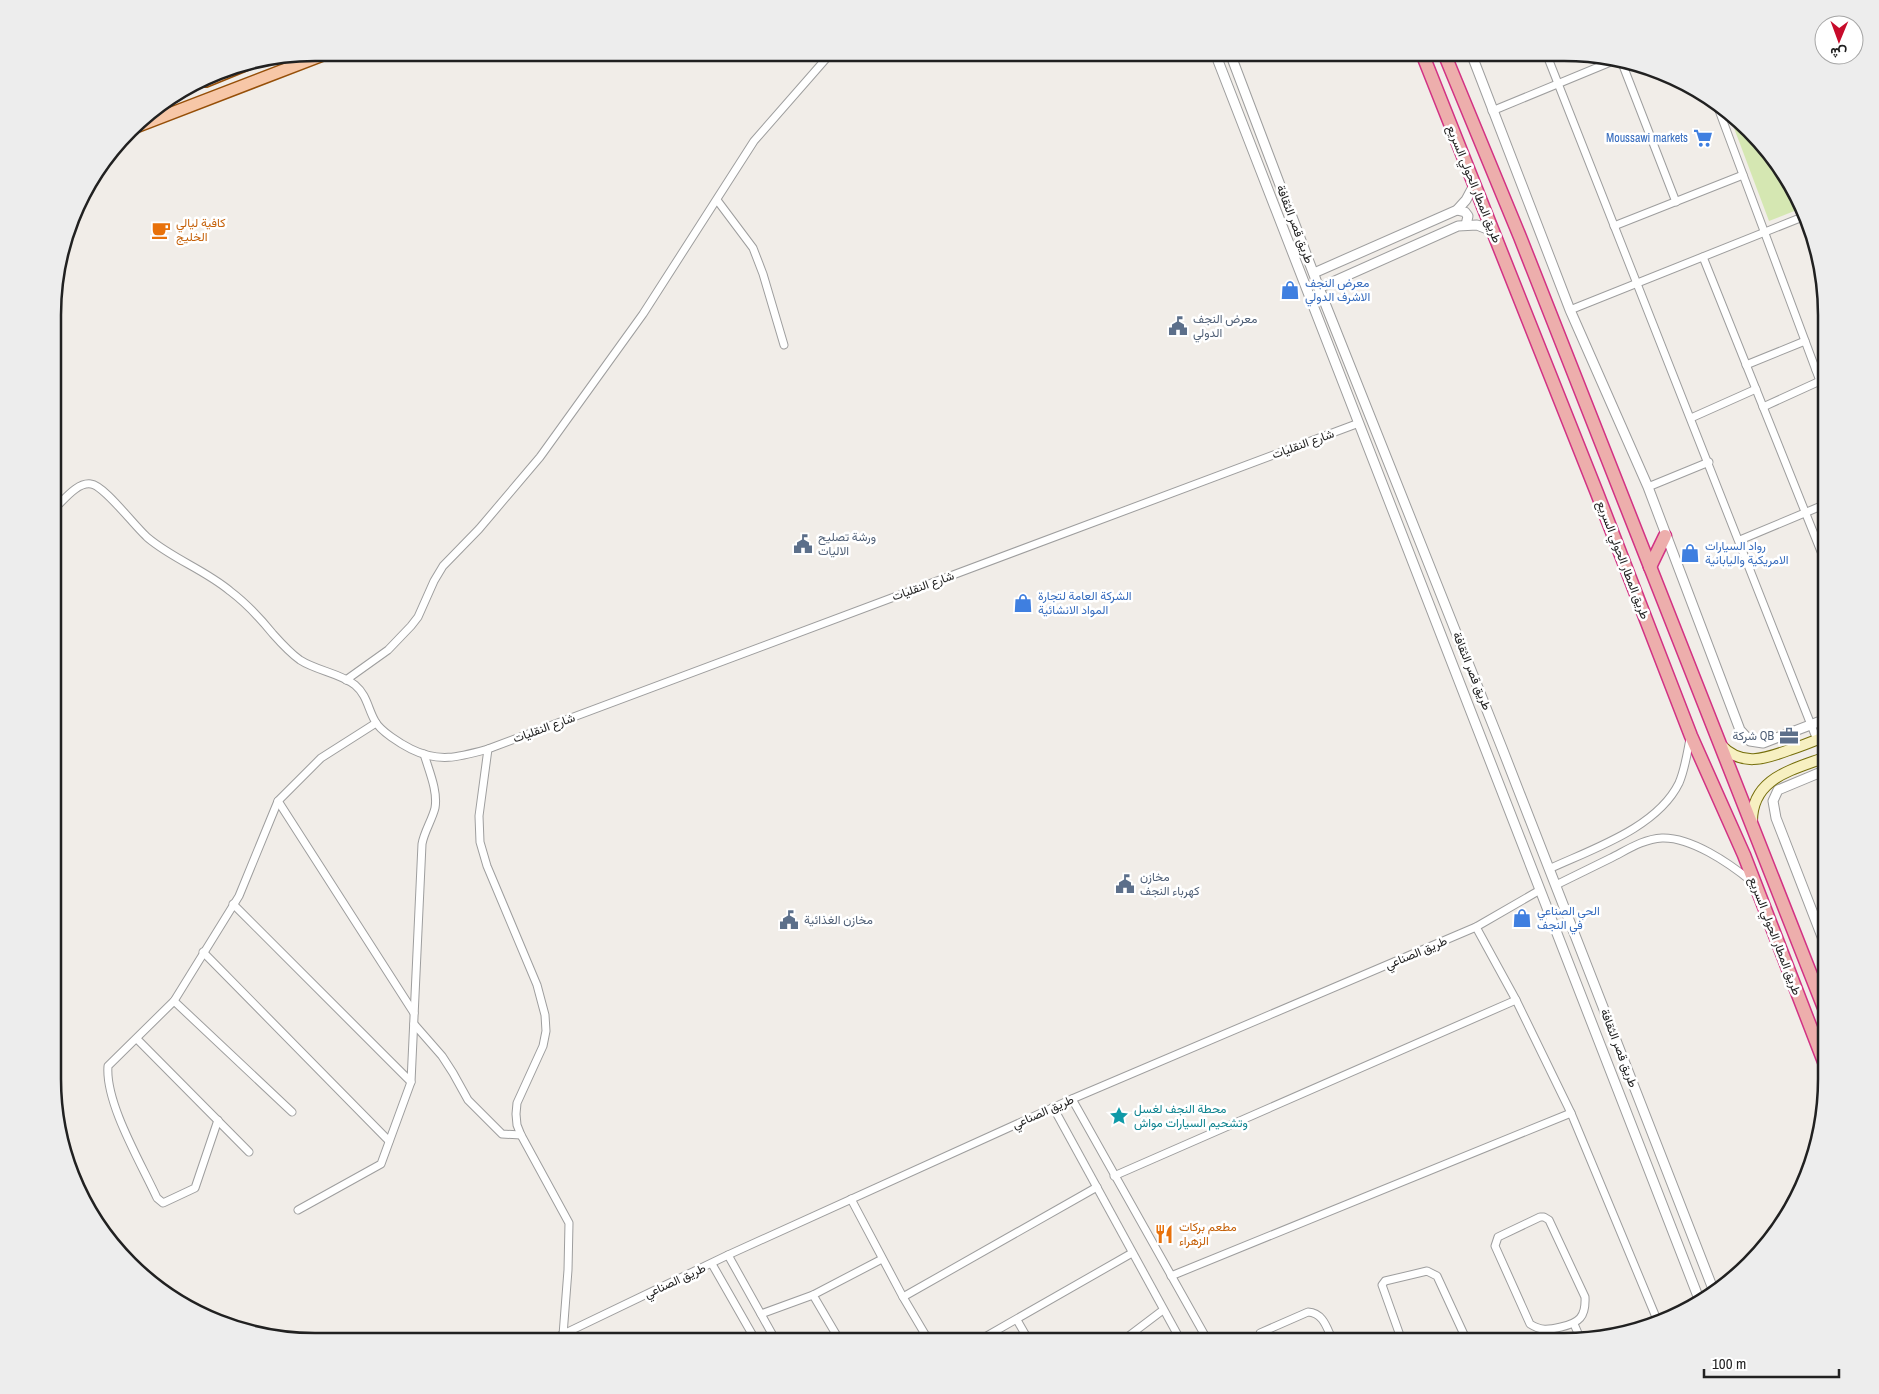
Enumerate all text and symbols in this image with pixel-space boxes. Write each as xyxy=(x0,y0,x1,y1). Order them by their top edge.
north arrow xyxy=(1814,15,1864,65)
text: ش xyxy=(1830,44,1847,62)
street label: طريق المطار الحولي السريع xyxy=(1441,123,1505,246)
supermarket icon: Moussawi markets xyxy=(1692,127,1714,149)
place label: Moussawi markets xyxy=(1606,130,1688,146)
street label: طريق قصر الثقافة xyxy=(1273,182,1317,266)
place label: كافية ليالي الخليج xyxy=(176,215,225,246)
cafe icon: كافية ليالي الخليج xyxy=(150,219,172,241)
place label: معرض النجف الاشرف الدولي xyxy=(1305,275,1370,307)
shop icon: معرض النجف الاشرف الدولي xyxy=(1279,279,1301,301)
place label: معرض النجف الدولي xyxy=(1193,311,1257,343)
public building icon: معرض النجف الدولي xyxy=(1167,315,1189,337)
street label: شارع النقليات xyxy=(1270,425,1337,464)
street label: طريق المطار الحولي السريع xyxy=(1591,498,1653,622)
place label: ورشة تصليح الاليات xyxy=(818,529,876,559)
public building icon: ورشة تصليح الاليات xyxy=(792,533,814,555)
place label: رواد السيارات الامريكية واليابانية xyxy=(1705,538,1789,568)
shop icon: رواد السيارات الامريكية واليابانية xyxy=(1679,542,1701,564)
street label: شارع النقليات xyxy=(890,567,957,606)
place label: الشركة العامة لتجارة المواد الانشائية xyxy=(1038,588,1132,618)
shop icon: الشركة العامة لتجارة المواد الانشائية xyxy=(1012,592,1034,614)
street label: طريق قصر الثقافة xyxy=(1449,630,1495,713)
street label: شارع النقليات xyxy=(511,709,578,748)
office icon: شركة QB xyxy=(1778,725,1800,747)
place label: شركة QB xyxy=(1732,728,1774,744)
place label: مخازن كهرباء النجف xyxy=(1140,869,1200,899)
public building icon: مخازن كهرباء النجف xyxy=(1114,873,1136,895)
street label: طريق المطار الحولي السريع xyxy=(1743,874,1805,998)
place label: الحي الصناعي في النجف xyxy=(1537,903,1600,935)
shop icon: الحي الصناعي في النجف xyxy=(1511,907,1533,929)
public building icon: مخازن الغذائية xyxy=(778,909,800,931)
place label: مخازن الغذائية xyxy=(804,912,873,928)
street label: طريق الصناعي xyxy=(1383,933,1450,975)
street label: طريق قصر الثقافة xyxy=(1597,1006,1641,1090)
street label: طريق الصناعي xyxy=(1010,1091,1077,1135)
place label: محطة النجف لغسل وتشحيم السيارات مواش xyxy=(1134,1101,1248,1131)
place icon: محطة النجف لغسل وتشحيم السيارات مواش xyxy=(1108,1105,1130,1127)
place label: مطعم بركات الزهراء xyxy=(1179,1219,1237,1249)
restaurant icon: مطعم بركات الزهراء xyxy=(1153,1223,1175,1245)
street label: طريق الصناعي xyxy=(642,1260,709,1304)
scale bar xyxy=(1704,1346,1839,1378)
text: 100 m xyxy=(1712,1353,1746,1374)

